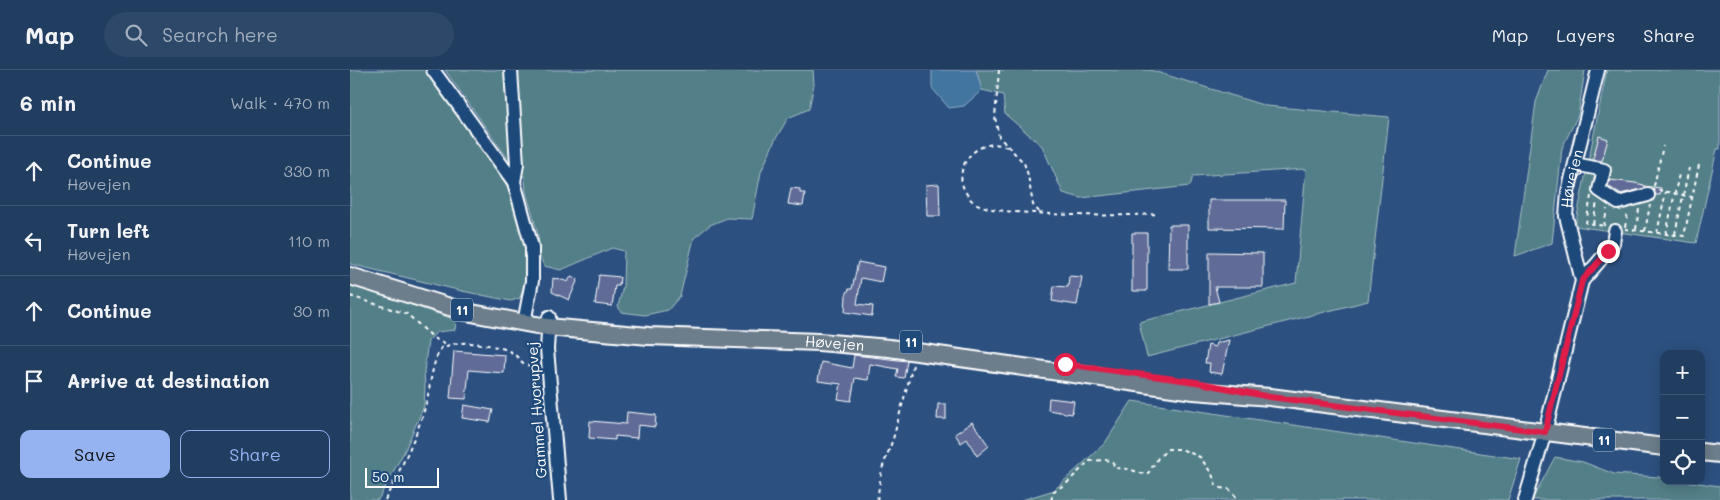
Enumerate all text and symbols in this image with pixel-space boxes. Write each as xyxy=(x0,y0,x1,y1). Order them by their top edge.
search box xyxy=(104,12,454,57)
text: Map xyxy=(25,19,74,50)
icon: search xyxy=(122,21,150,49)
text: Search here xyxy=(162,22,278,47)
text: Map xyxy=(1492,23,1528,47)
text: Layers xyxy=(1556,23,1615,47)
text: Share xyxy=(1643,23,1695,47)
text: 6 min xyxy=(20,89,76,116)
text: Walk · 470 m xyxy=(230,92,330,113)
street label: Høvejen xyxy=(1556,147,1587,209)
text: Continue xyxy=(67,148,152,173)
icon: ahead xyxy=(20,157,48,185)
text: 330 m xyxy=(284,160,330,181)
text: Høvejen xyxy=(67,173,131,194)
text: Turn left xyxy=(67,218,150,243)
icon: left xyxy=(20,227,48,255)
text: 110 m xyxy=(288,230,330,251)
route end xyxy=(1597,240,1620,263)
text: Høvejen xyxy=(67,243,131,264)
icon: ahead xyxy=(20,297,48,325)
text: Continue xyxy=(67,298,152,323)
road number: 11 xyxy=(451,298,473,322)
text: 30 m xyxy=(293,300,330,321)
road number: 11 xyxy=(900,330,922,354)
street label: Høvejen xyxy=(805,331,865,355)
street label: Gammel Hvorupvej xyxy=(521,341,551,479)
map controls xyxy=(1660,350,1705,485)
button: + xyxy=(1660,350,1705,395)
route start xyxy=(1054,353,1077,376)
icon: arrive xyxy=(20,367,48,395)
text: Arrive at destination xyxy=(67,368,270,393)
button: − xyxy=(1660,395,1705,440)
road number: 11 xyxy=(1593,428,1615,452)
button: Save xyxy=(20,430,170,478)
button: Share xyxy=(180,430,330,478)
button: locate xyxy=(1660,440,1705,485)
scale bar xyxy=(365,465,439,488)
text: 50 m xyxy=(372,467,404,486)

